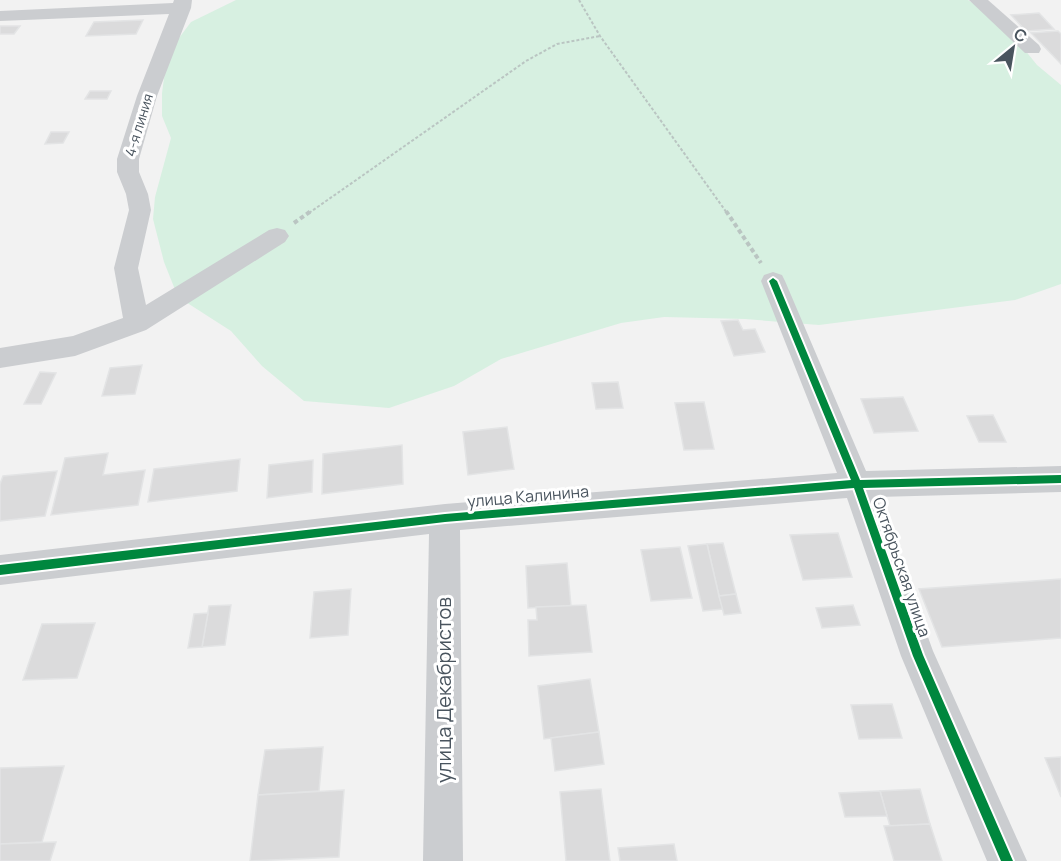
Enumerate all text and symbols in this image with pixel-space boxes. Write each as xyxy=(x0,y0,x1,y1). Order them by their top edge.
north arrow xyxy=(983,18,1043,78)
text: С xyxy=(1010,23,1031,48)
street label: 4-я линия xyxy=(120,91,157,159)
street label: улица Калинина xyxy=(466,480,590,512)
street label: Октябрьская улица xyxy=(868,494,936,640)
street label: улица Декабристов xyxy=(430,597,457,783)

